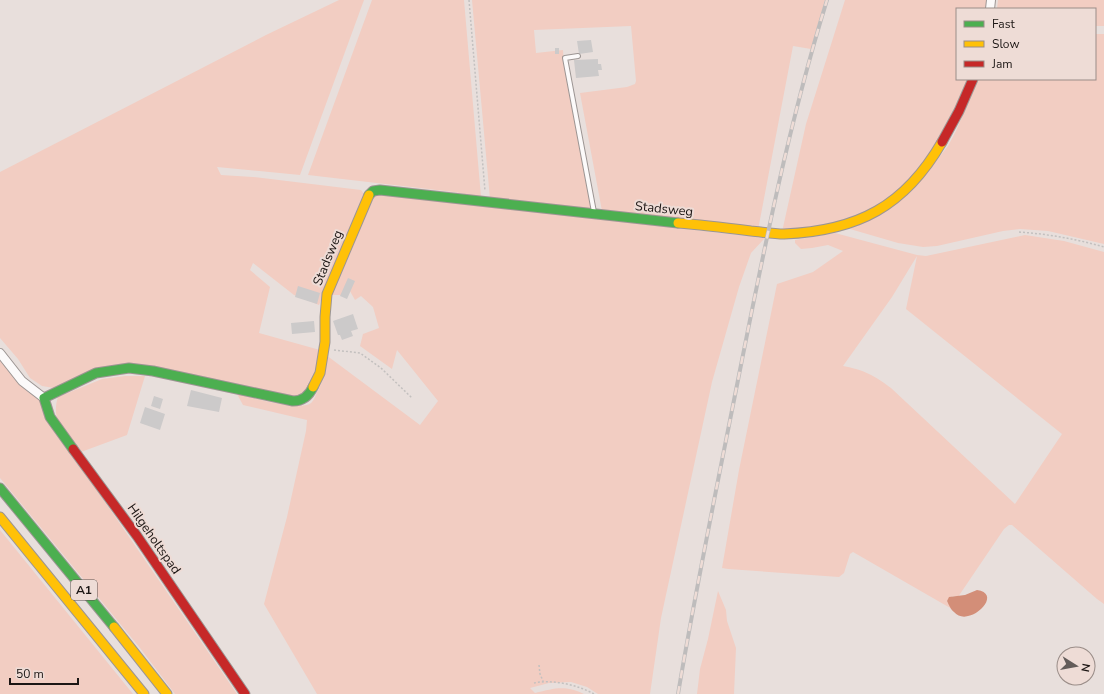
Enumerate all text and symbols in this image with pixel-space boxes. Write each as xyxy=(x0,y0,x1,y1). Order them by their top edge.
legend xyxy=(956,8,1096,80)
text: Fast xyxy=(992,16,1015,32)
text: Slow xyxy=(992,36,1020,52)
text: Jam xyxy=(991,56,1013,72)
street label: Stadsweg xyxy=(634,197,694,221)
street label: Stadsweg xyxy=(309,228,347,288)
street label: Hilgeholtspad xyxy=(123,500,185,578)
road number: A1 xyxy=(71,580,97,600)
north arrow xyxy=(1056,646,1096,686)
scale bar xyxy=(10,660,78,686)
text: N xyxy=(1077,662,1093,673)
text: 50 m xyxy=(16,666,44,682)

